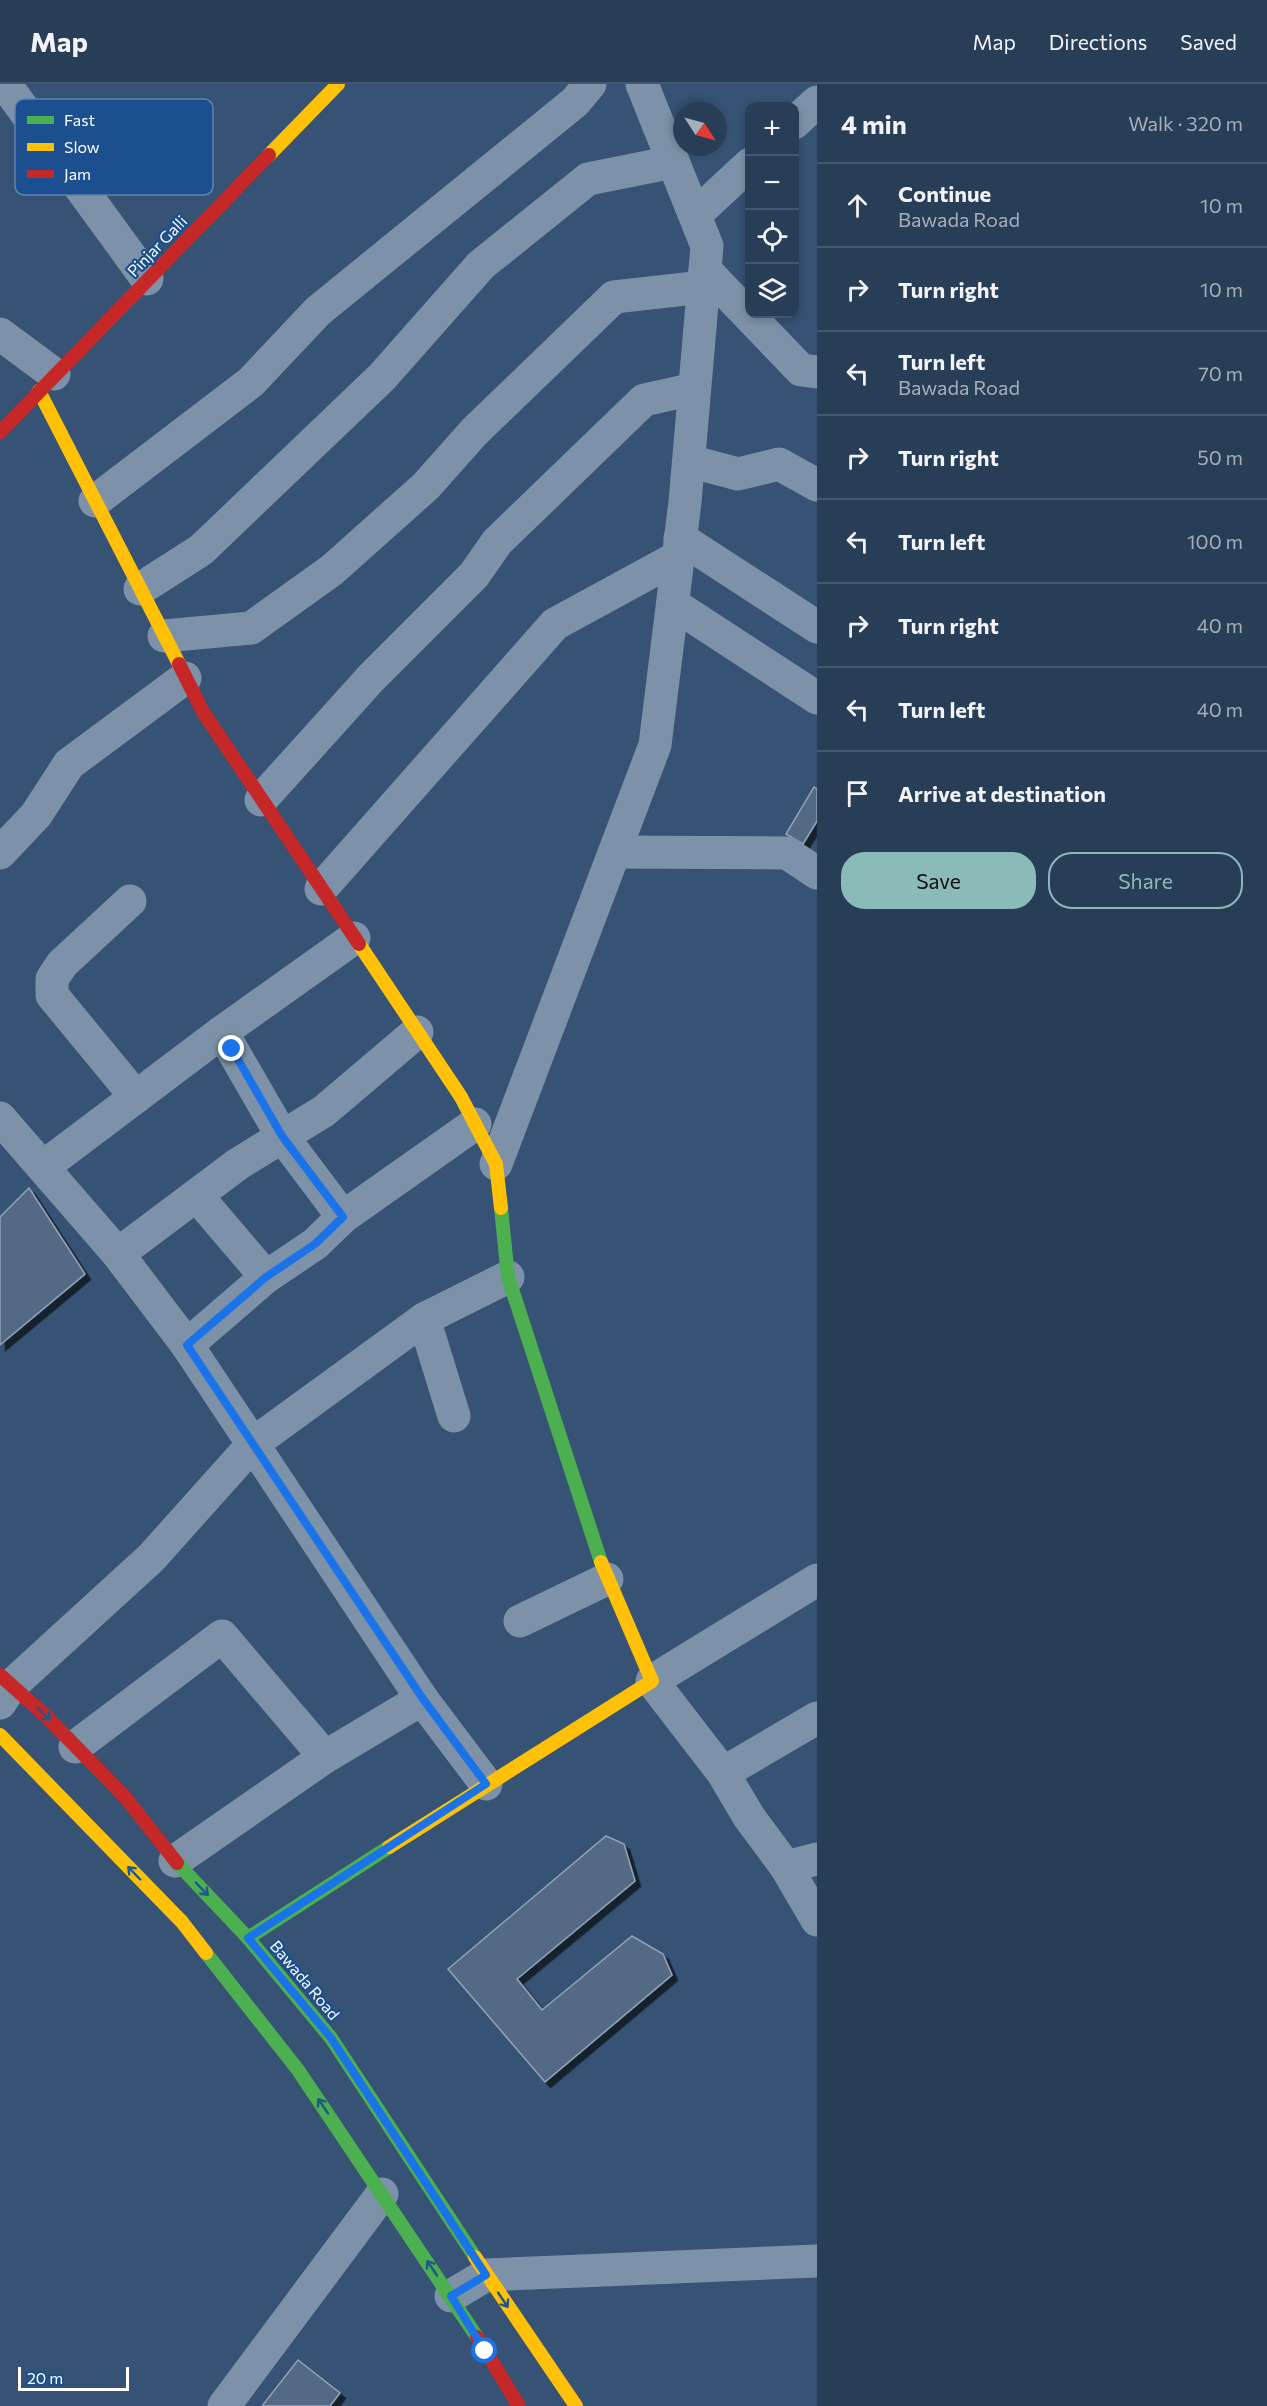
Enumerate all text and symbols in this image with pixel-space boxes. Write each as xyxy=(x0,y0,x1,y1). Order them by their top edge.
text: Map xyxy=(30,24,88,58)
text: Map xyxy=(973,29,1016,54)
text: Directions xyxy=(1049,29,1147,54)
text: Saved xyxy=(1180,29,1237,54)
legend xyxy=(15,99,213,195)
north arrow xyxy=(673,102,727,156)
map controls xyxy=(745,102,799,318)
button: + xyxy=(745,102,799,156)
text: 4 min xyxy=(841,108,907,139)
text: Fast xyxy=(64,110,95,129)
text: Walk · 320 m xyxy=(1128,111,1243,135)
text: Slow xyxy=(64,137,100,156)
button: − xyxy=(745,156,799,210)
text: Jam xyxy=(64,164,91,183)
text: Continue xyxy=(898,180,991,207)
icon: ahead xyxy=(841,189,874,222)
text: 10 m xyxy=(1200,193,1243,217)
text: Bawada Road xyxy=(898,207,1020,231)
button: locate xyxy=(745,210,799,264)
street label: Pinjar Galli xyxy=(123,211,190,280)
button: layers xyxy=(745,264,799,318)
icon: right xyxy=(841,273,874,306)
text: Turn right xyxy=(898,276,999,303)
text: 10 m xyxy=(1200,277,1243,301)
text: Turn left xyxy=(898,348,985,375)
icon: left xyxy=(841,357,874,390)
text: 70 m xyxy=(1198,361,1243,385)
text: Bawada Road xyxy=(898,375,1020,399)
icon: right xyxy=(841,441,874,474)
text: Turn right xyxy=(898,444,999,471)
text: 50 m xyxy=(1197,445,1243,469)
icon: left xyxy=(841,525,874,558)
text: Turn left xyxy=(898,528,985,555)
text: 100 m xyxy=(1187,529,1243,553)
icon: right xyxy=(841,609,874,642)
text: Turn right xyxy=(898,612,999,639)
text: 40 m xyxy=(1197,613,1243,637)
icon: left xyxy=(841,693,874,726)
text: Turn left xyxy=(898,696,985,723)
text: 40 m xyxy=(1197,697,1243,721)
icon: arrive xyxy=(841,777,874,810)
text: Arrive at destination xyxy=(898,780,1106,807)
button: Save xyxy=(841,852,1036,909)
button: Share xyxy=(1048,852,1243,909)
route end xyxy=(218,1035,244,1061)
one-way arrow xyxy=(36,1707,51,1721)
one-way arrow xyxy=(127,1866,142,1881)
one-way arrow xyxy=(195,1882,209,1897)
street label: Bawada Road xyxy=(267,1936,344,2023)
one-way arrow xyxy=(316,2098,329,2115)
one-way arrow xyxy=(426,2260,438,2276)
one-way arrow xyxy=(497,2291,509,2307)
route start xyxy=(471,2337,497,2363)
scale bar xyxy=(18,2364,129,2392)
text: 20 m xyxy=(27,2368,63,2387)

